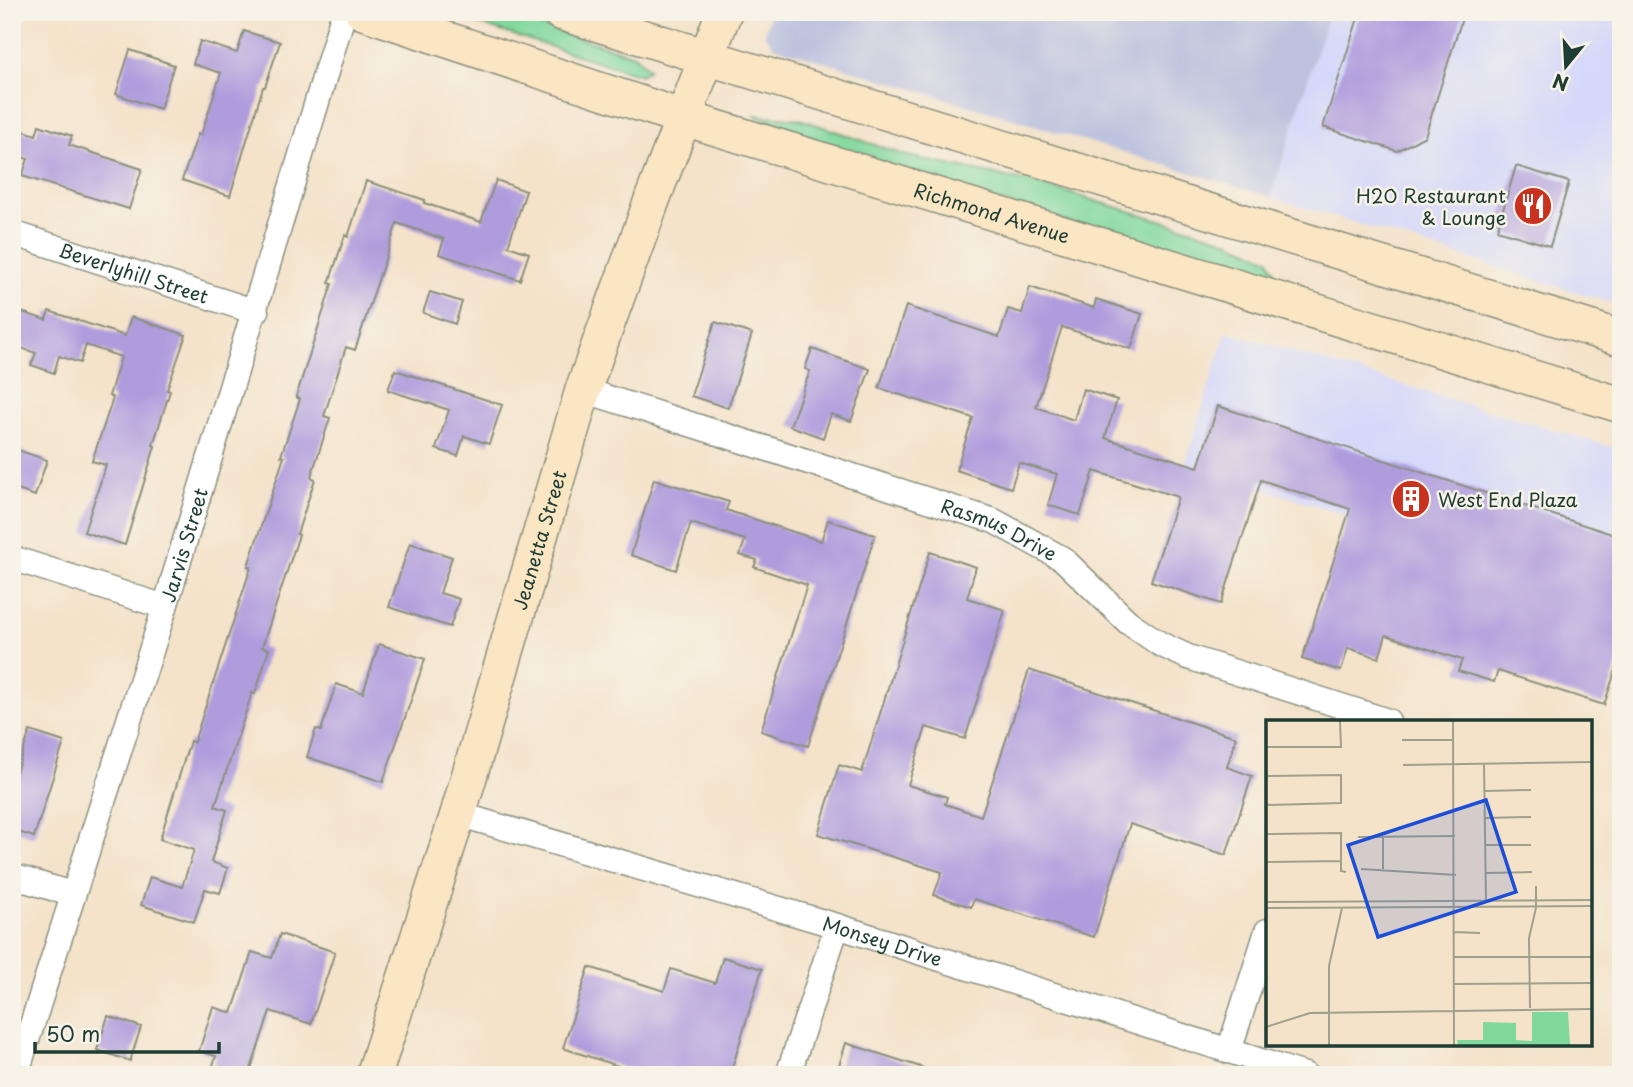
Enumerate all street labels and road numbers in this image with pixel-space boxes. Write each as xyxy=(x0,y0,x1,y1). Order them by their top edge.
street label: Richmond Avenue xyxy=(910,175,1073,249)
street label: Beverlyhill Street xyxy=(55,235,212,310)
street label: Jeanetta Street xyxy=(505,466,573,613)
street label: Jarvis Street xyxy=(153,484,214,605)
street label: Rasmus Drive xyxy=(937,491,1062,567)
street label: Monsey Drive xyxy=(819,909,946,973)

